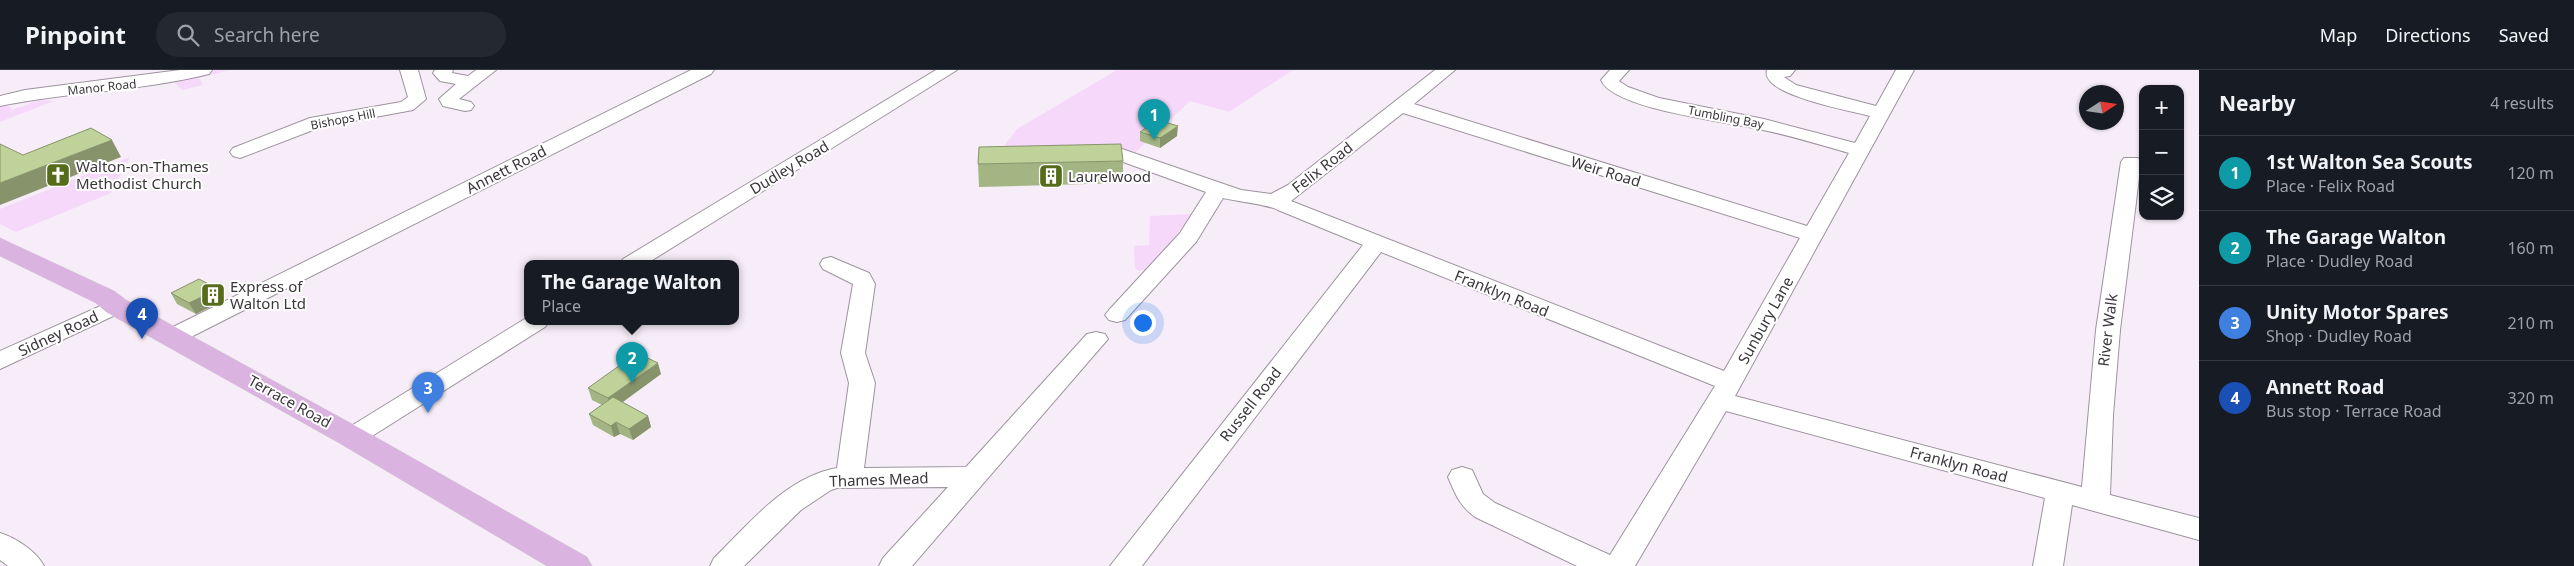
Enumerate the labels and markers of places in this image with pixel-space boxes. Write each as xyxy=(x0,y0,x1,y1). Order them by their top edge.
pin: 1 xyxy=(1138,99,1170,140)
place label: Walton-on-Thames Methodist Church xyxy=(76,156,209,193)
church icon: Walton-on-Thames Methodist Church xyxy=(45,162,71,188)
building icon: Laurelwood xyxy=(1038,163,1064,189)
place label: Laurelwood xyxy=(1068,166,1151,186)
place label: Express of Walton Ltd xyxy=(230,276,306,313)
building icon: Express of Walton Ltd xyxy=(200,282,226,308)
pin: 4 xyxy=(126,298,158,339)
pin: 2 xyxy=(616,342,648,383)
pin: 3 xyxy=(412,372,444,413)

